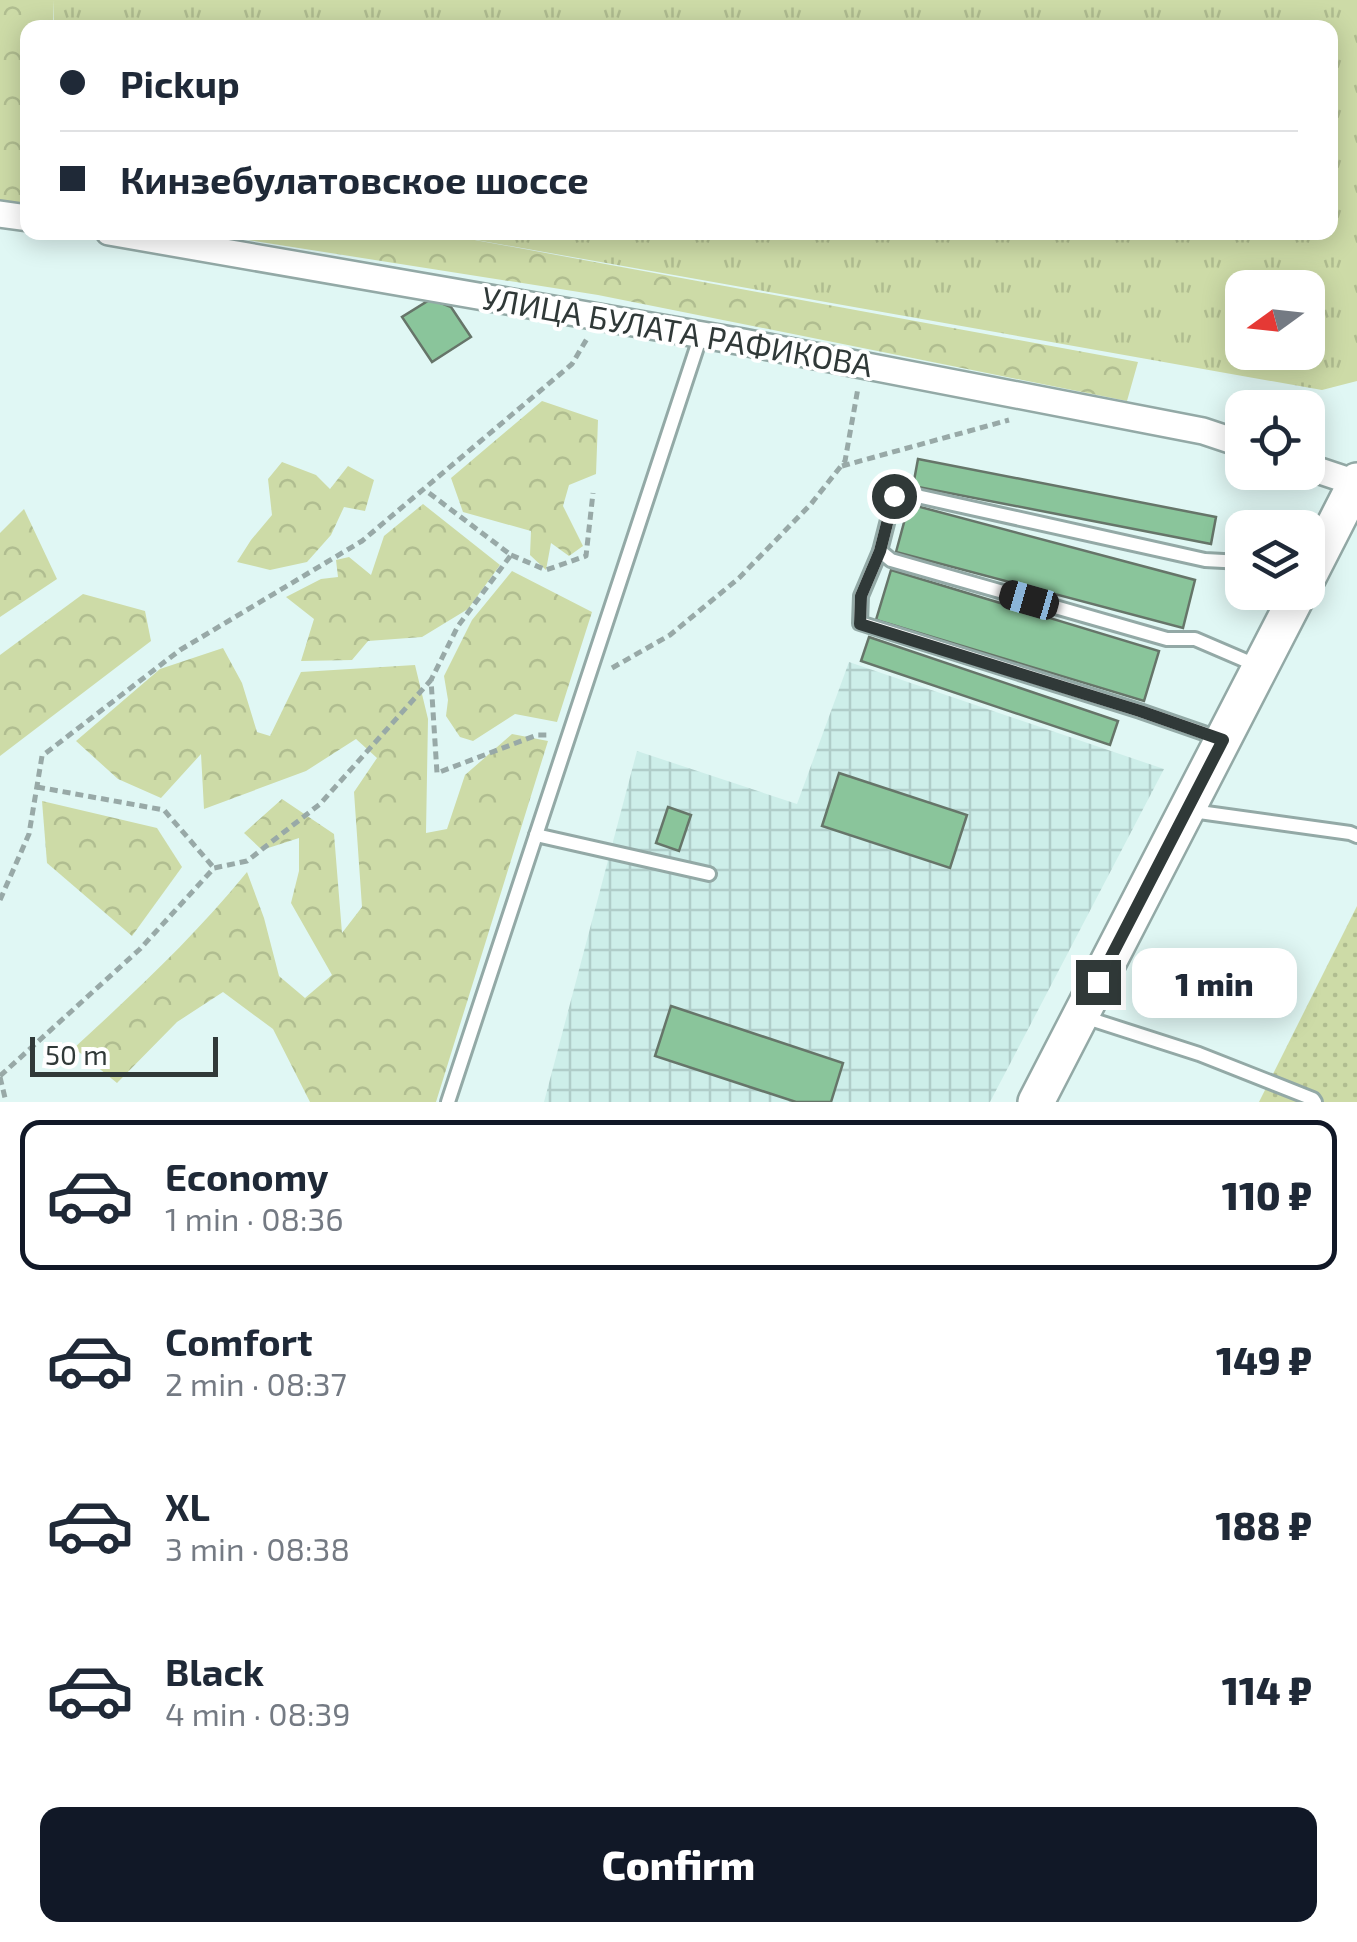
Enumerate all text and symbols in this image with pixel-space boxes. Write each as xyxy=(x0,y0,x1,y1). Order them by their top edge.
text: Pickup xyxy=(120,60,240,106)
text: Кинзебулатовское шоссе xyxy=(120,156,589,202)
north arrow xyxy=(1225,270,1325,370)
map controls xyxy=(1225,270,1325,610)
street label: УЛИЦА БУЛАТА РАФИКОВА xyxy=(479,277,876,383)
button: locate xyxy=(1225,390,1325,490)
route start xyxy=(872,474,917,519)
button: layers xyxy=(1225,510,1325,610)
car xyxy=(996,577,1062,623)
callout: 1 min xyxy=(1133,947,1298,1017)
route end xyxy=(1076,960,1121,1005)
text: 1 min xyxy=(1175,964,1254,1002)
scale bar xyxy=(30,1032,218,1076)
text: 50 m xyxy=(45,1037,108,1071)
icon: car xyxy=(45,1150,135,1240)
text: Economy xyxy=(165,1153,329,1199)
text: 110 ₽ xyxy=(1222,1172,1312,1218)
text: 1 min · 08:36 xyxy=(165,1199,344,1237)
icon: car xyxy=(45,1315,135,1405)
text: Comfort xyxy=(165,1318,313,1364)
text: 149 ₽ xyxy=(1216,1337,1312,1383)
text: 2 min · 08:37 xyxy=(165,1364,347,1402)
icon: car xyxy=(45,1480,135,1570)
text: XL xyxy=(165,1483,210,1529)
text: 188 ₽ xyxy=(1215,1502,1312,1548)
text: 3 min · 08:38 xyxy=(165,1529,350,1567)
icon: car xyxy=(45,1645,135,1735)
text: Black xyxy=(165,1648,264,1694)
text: 114 ₽ xyxy=(1222,1667,1312,1713)
text: 4 min · 08:39 xyxy=(165,1694,351,1732)
button: Confirm xyxy=(40,1807,1317,1922)

